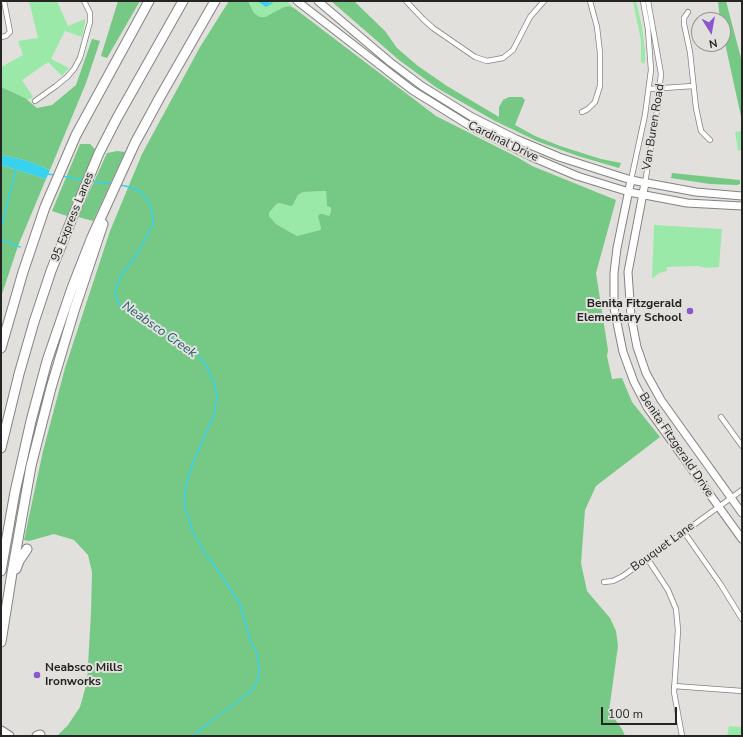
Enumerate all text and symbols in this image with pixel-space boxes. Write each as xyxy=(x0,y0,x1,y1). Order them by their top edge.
north arrow xyxy=(691,12,731,52)
text: N xyxy=(708,35,719,51)
street label: Van Buren Road xyxy=(640,83,668,171)
street label: Cardinal Drive xyxy=(465,119,541,165)
street label: 95 Express Lanes xyxy=(49,170,97,264)
place label: Benita Fitzgerald Elementary School xyxy=(577,297,682,325)
water label: Neabsco Creek xyxy=(119,299,199,361)
marker: Benita Fitzgerald Elementary School xyxy=(685,306,695,316)
street label: Benita Fitzgerald Drive xyxy=(636,390,716,500)
street label: Bouquet Lane xyxy=(628,519,698,575)
place label: Neabsco Mills Ironworks xyxy=(45,661,123,689)
marker: Neabsco Mills Ironworks xyxy=(32,670,42,680)
scale bar xyxy=(603,699,679,725)
text: 100 m xyxy=(608,706,643,722)

